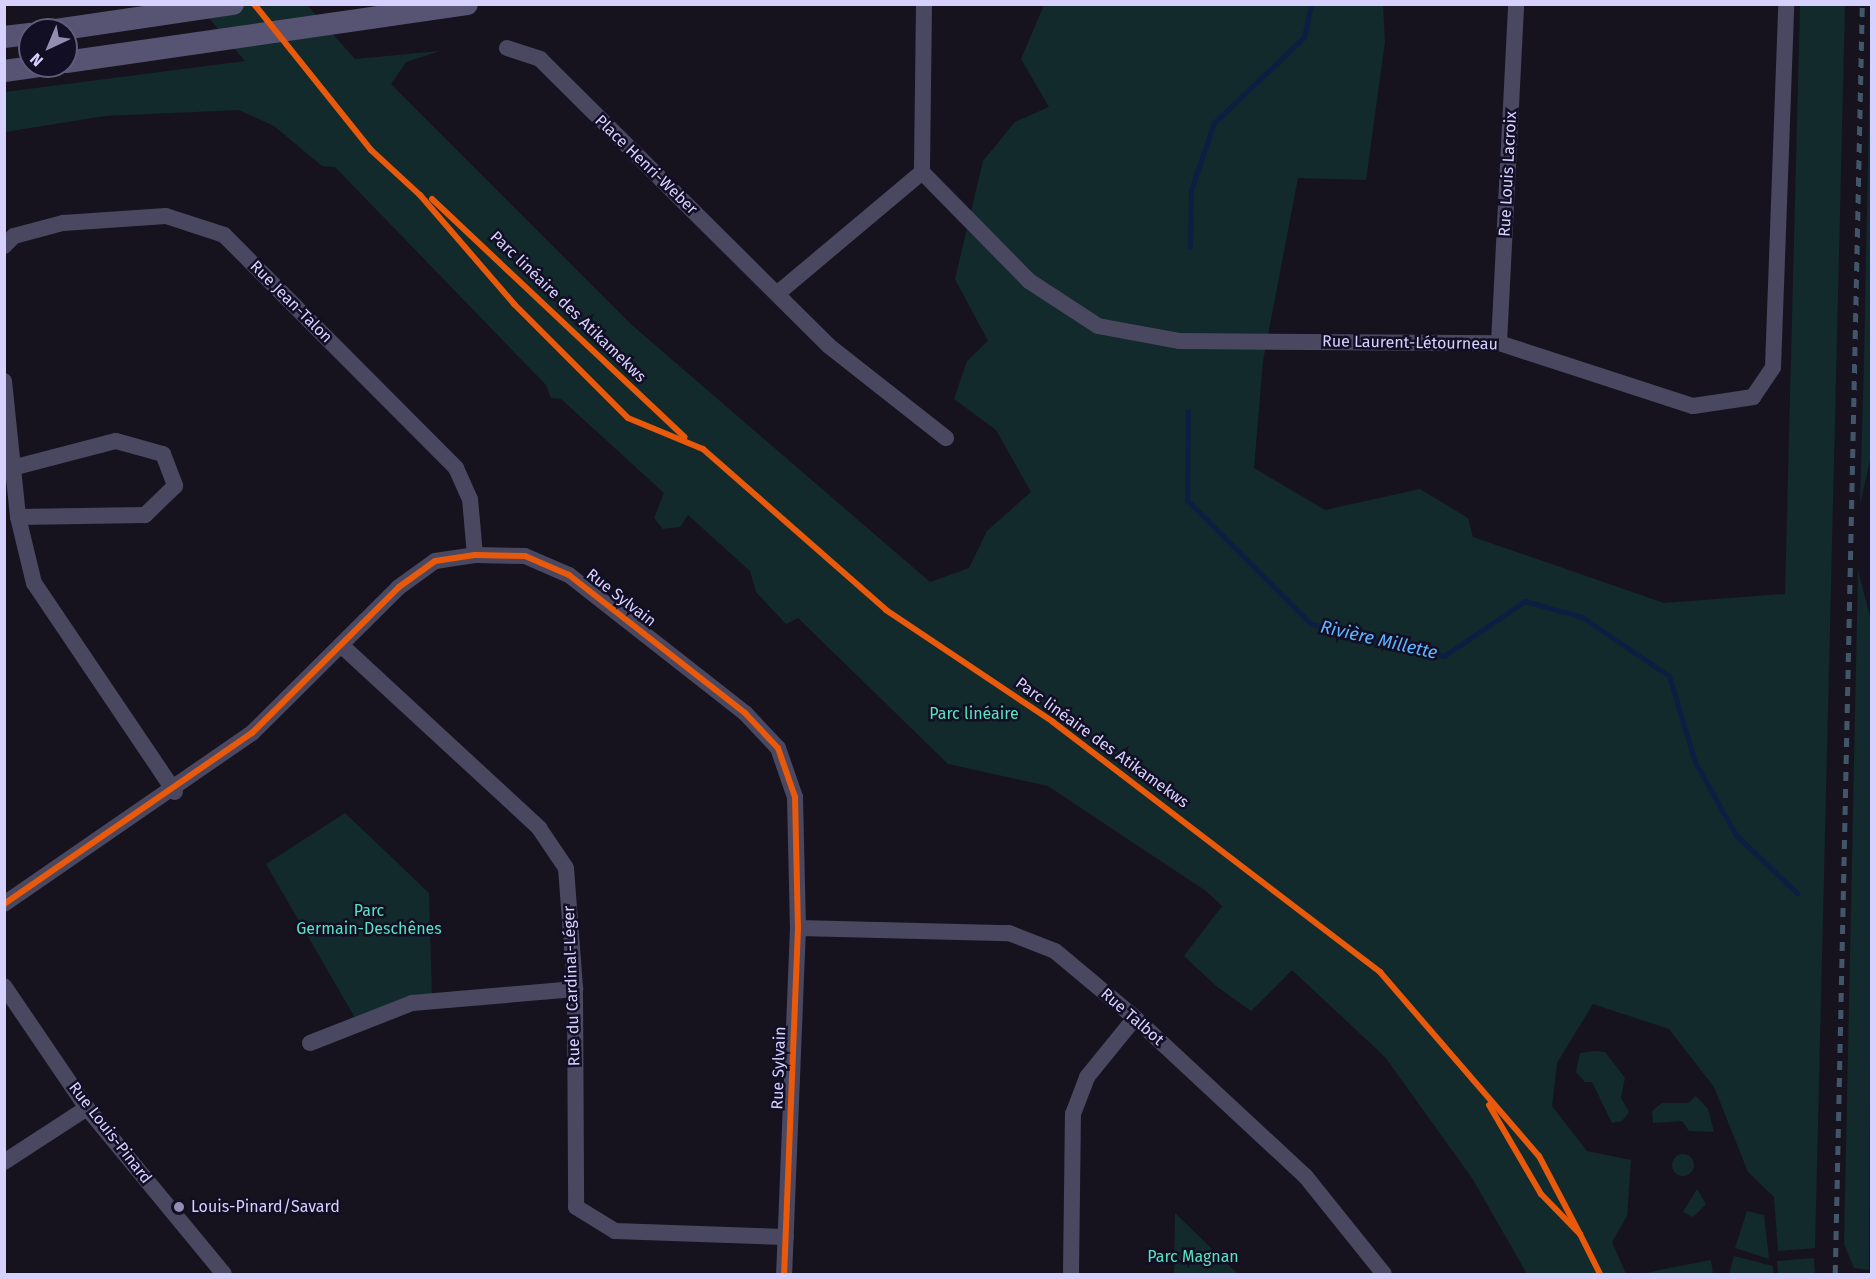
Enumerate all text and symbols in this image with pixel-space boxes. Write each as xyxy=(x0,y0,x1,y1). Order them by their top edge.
north arrow xyxy=(18,18,78,78)
text: N xyxy=(26,49,47,70)
street label: Place Henri-Weber xyxy=(591,111,701,219)
street label: Rue Louis Lacroix xyxy=(1495,111,1521,237)
street label: Parc linéaire des Atikamekws xyxy=(486,227,650,387)
street label: Rue Jean-Talon xyxy=(246,257,336,347)
street label: Rue Laurent-Létourneau xyxy=(1322,332,1498,354)
street label: Rue Sylvain xyxy=(582,565,660,631)
water label: Rivière Millette xyxy=(1318,616,1440,664)
street label: Parc linéaire des Atikamekws xyxy=(1012,674,1192,812)
park label: Parc linéaire xyxy=(929,704,1019,724)
park label: Parc Germain-Deschênes xyxy=(296,901,442,939)
street label: Rue du Cardinal-Léger xyxy=(560,905,584,1067)
street label: Rue Talbot xyxy=(1097,984,1167,1050)
street label: Rue Sylvain xyxy=(768,1026,790,1110)
street label: Rue Louis-Pinard xyxy=(64,1078,156,1188)
place label: Louis-Pinard/Savard xyxy=(191,1197,340,1217)
marker: Louis-Pinard/Savard xyxy=(172,1200,186,1214)
park label: Parc Magnan xyxy=(1147,1247,1239,1267)

